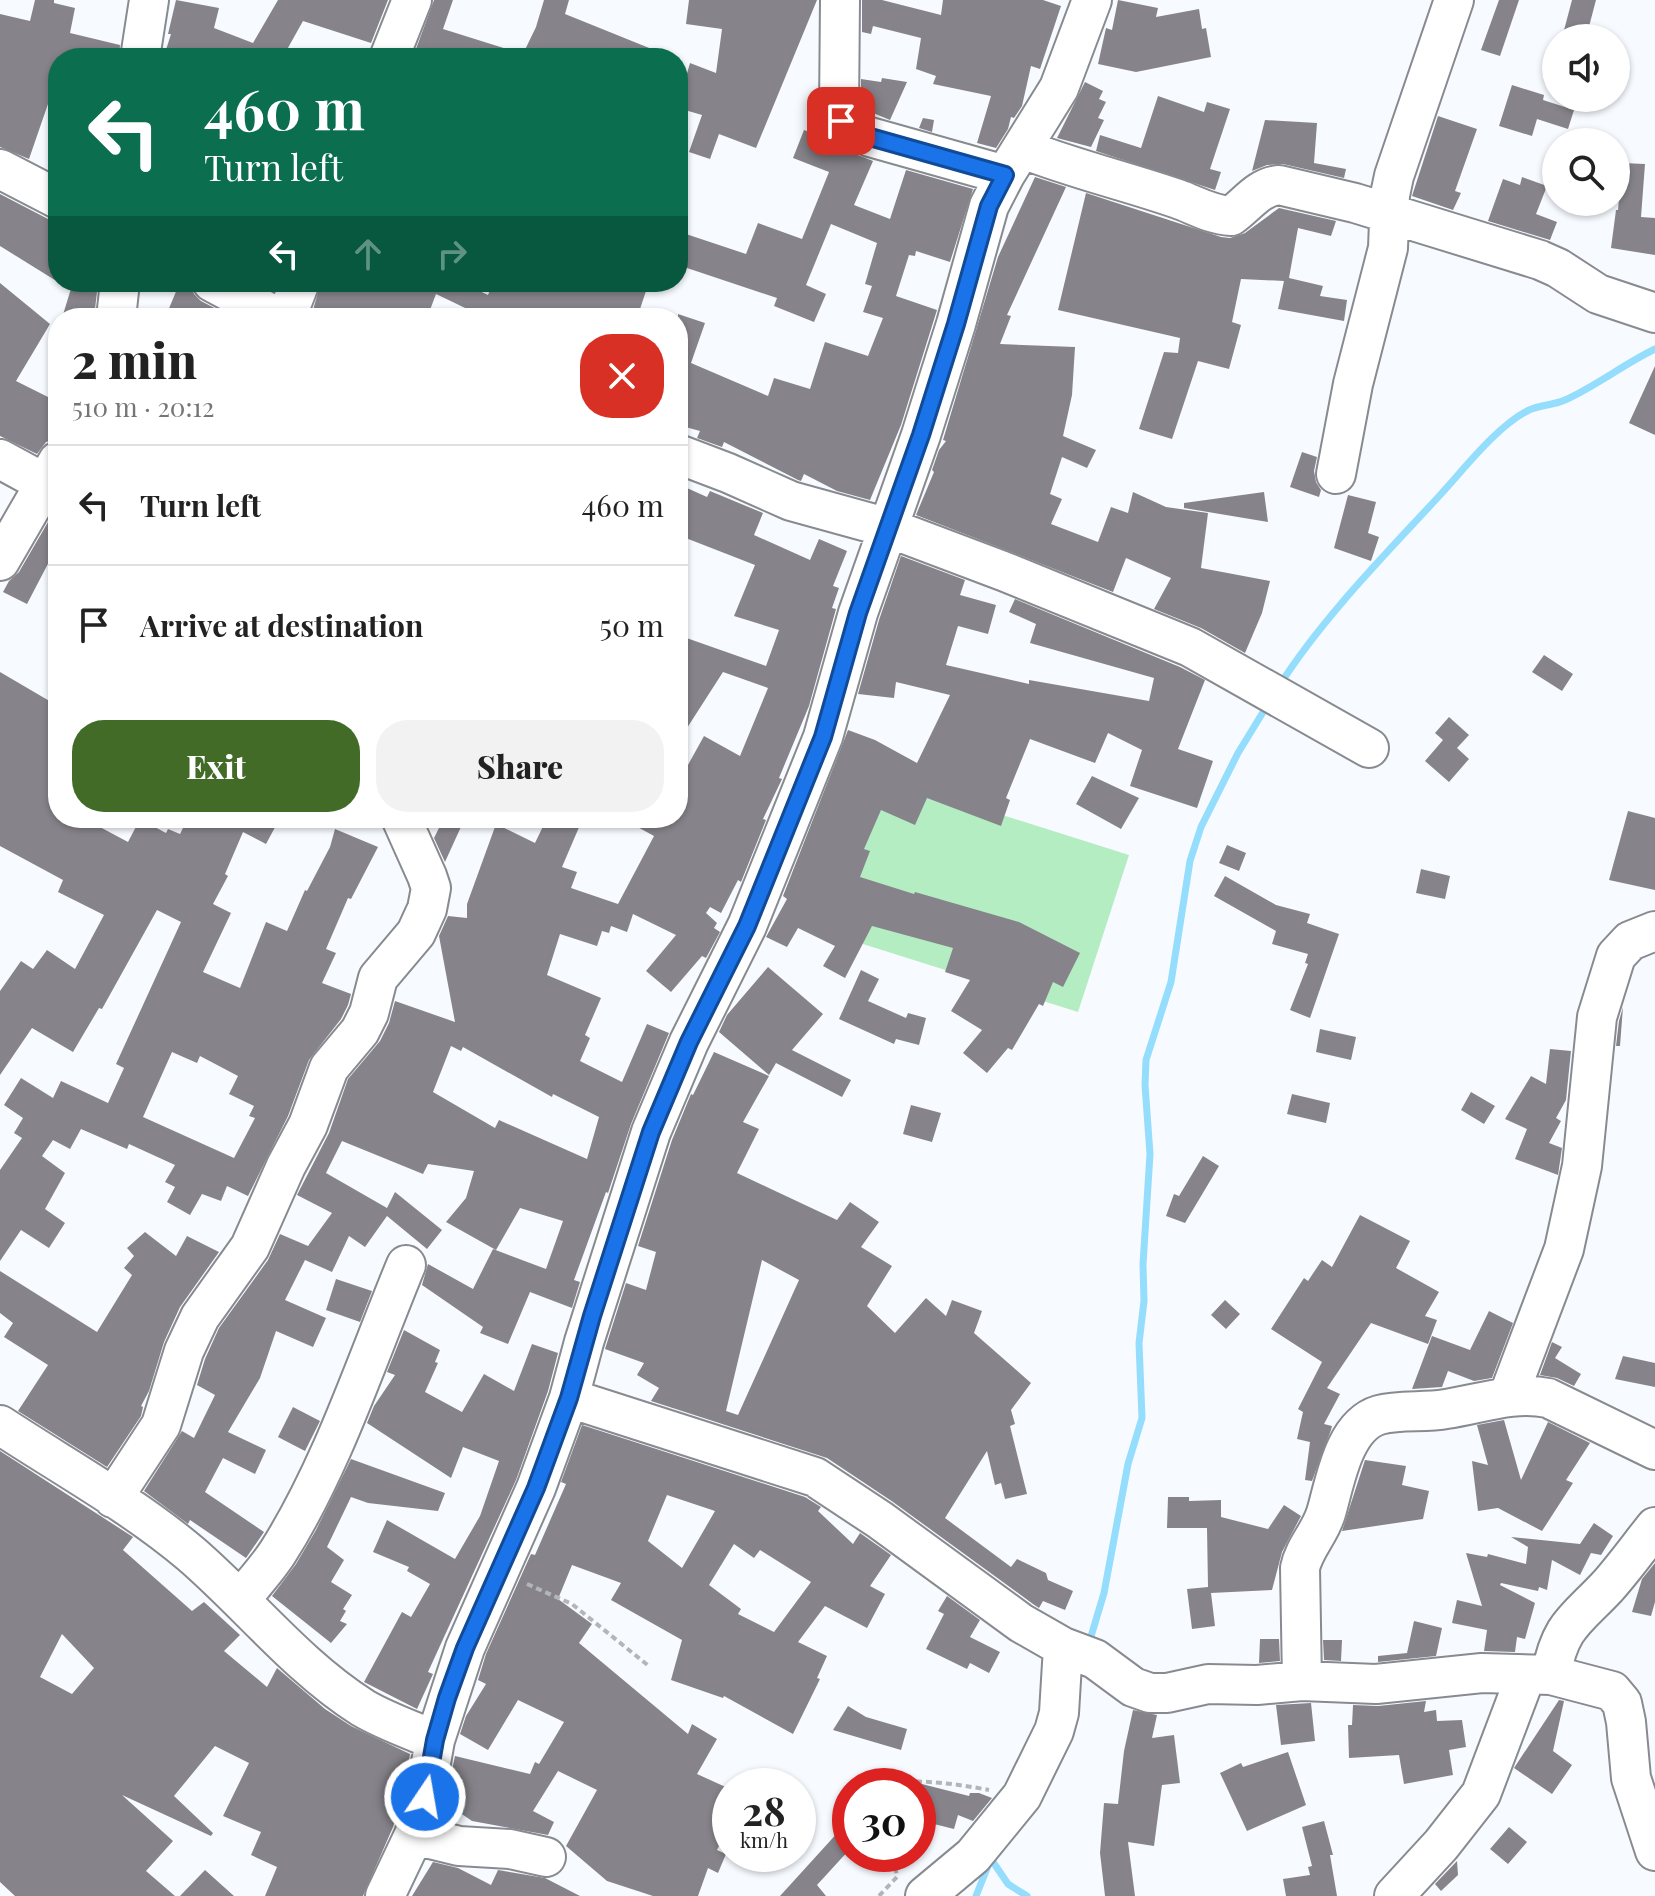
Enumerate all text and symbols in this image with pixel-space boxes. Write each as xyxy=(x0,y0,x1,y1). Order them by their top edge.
map controls xyxy=(1542,24,1630,216)
button: sound xyxy=(1542,24,1630,112)
text: 460 m xyxy=(204,70,365,145)
icon: left xyxy=(72,80,176,184)
pin xyxy=(807,87,875,155)
icon: arrive xyxy=(819,99,863,143)
button: search xyxy=(1542,128,1630,216)
text: Turn left xyxy=(204,142,343,190)
icon: left xyxy=(262,232,306,276)
icon: ahead xyxy=(346,232,390,276)
icon: right xyxy=(430,232,474,276)
text: 2 min xyxy=(72,327,197,391)
button: close xyxy=(580,334,664,418)
text: 510 m · 20:12 xyxy=(72,389,214,424)
icon: left xyxy=(72,483,116,527)
text: Turn left xyxy=(140,485,261,525)
text: 460 m xyxy=(582,485,664,525)
icon: arrive xyxy=(72,603,116,647)
text: Arrive at destination xyxy=(140,605,423,645)
text: 50 m xyxy=(599,605,664,645)
button: Exit xyxy=(72,720,360,812)
button: Share xyxy=(376,720,664,812)
position arrow xyxy=(383,1755,467,1839)
speed limit sign: 30 xyxy=(832,1768,936,1872)
text: 28 xyxy=(742,1783,786,1836)
text: km/h xyxy=(740,1826,788,1853)

